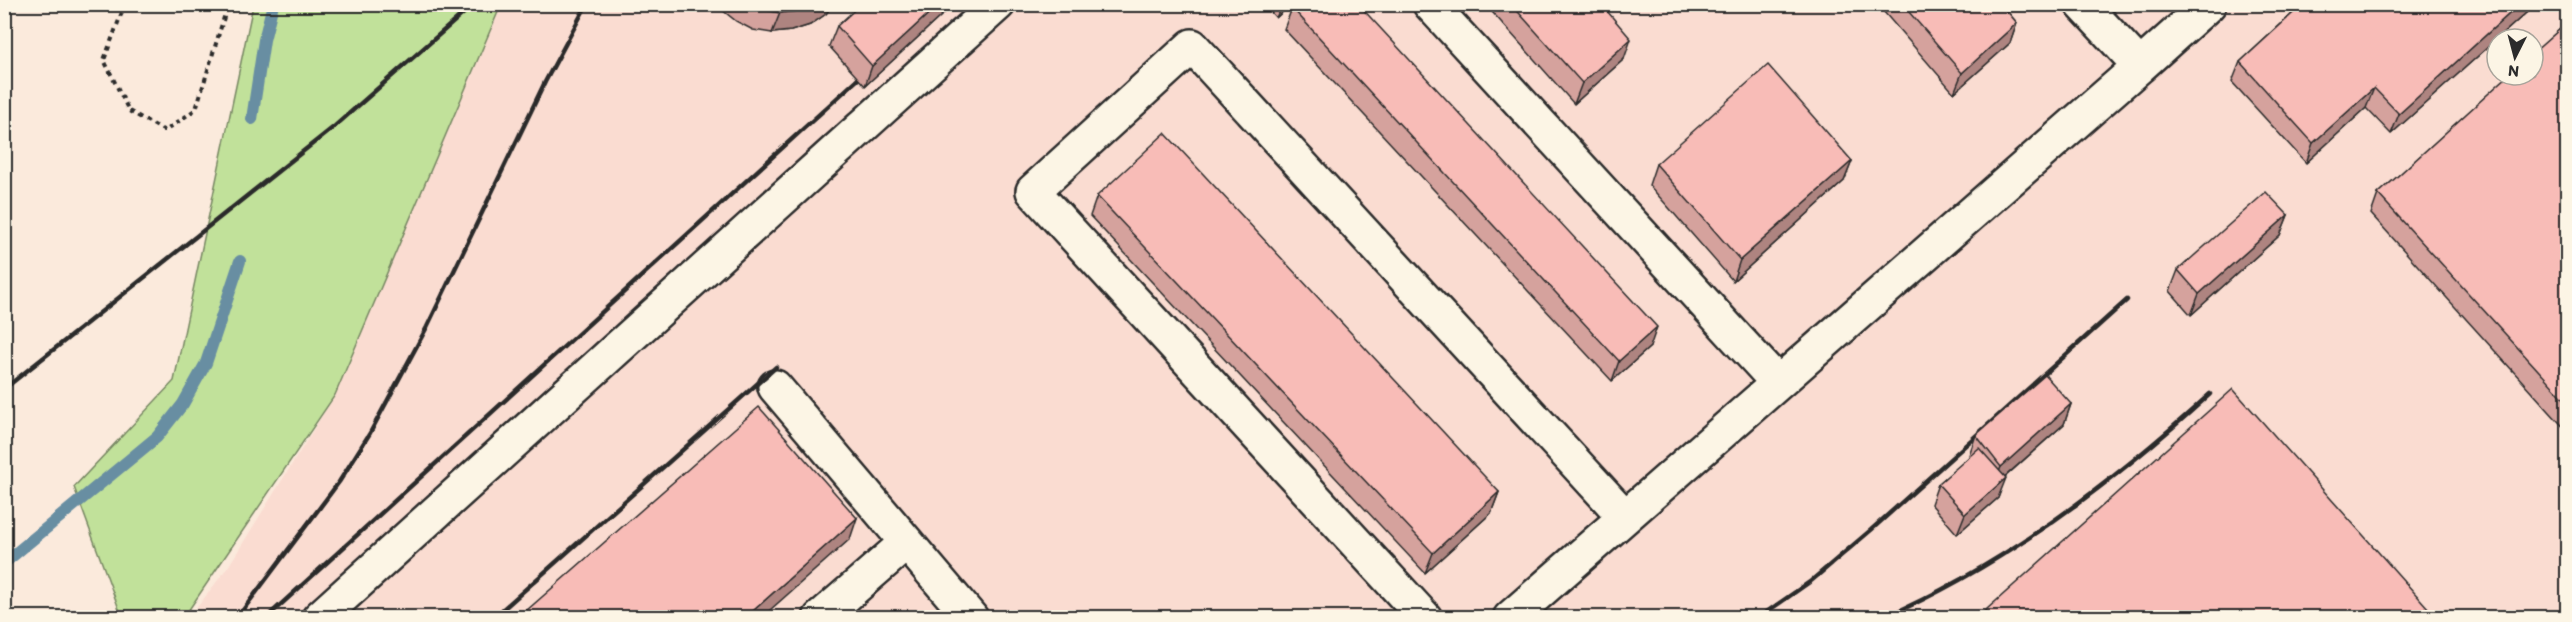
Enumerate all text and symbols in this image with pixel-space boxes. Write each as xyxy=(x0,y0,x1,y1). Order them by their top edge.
north arrow xyxy=(2485,27,2545,87)
text: N xyxy=(2507,61,2520,81)

